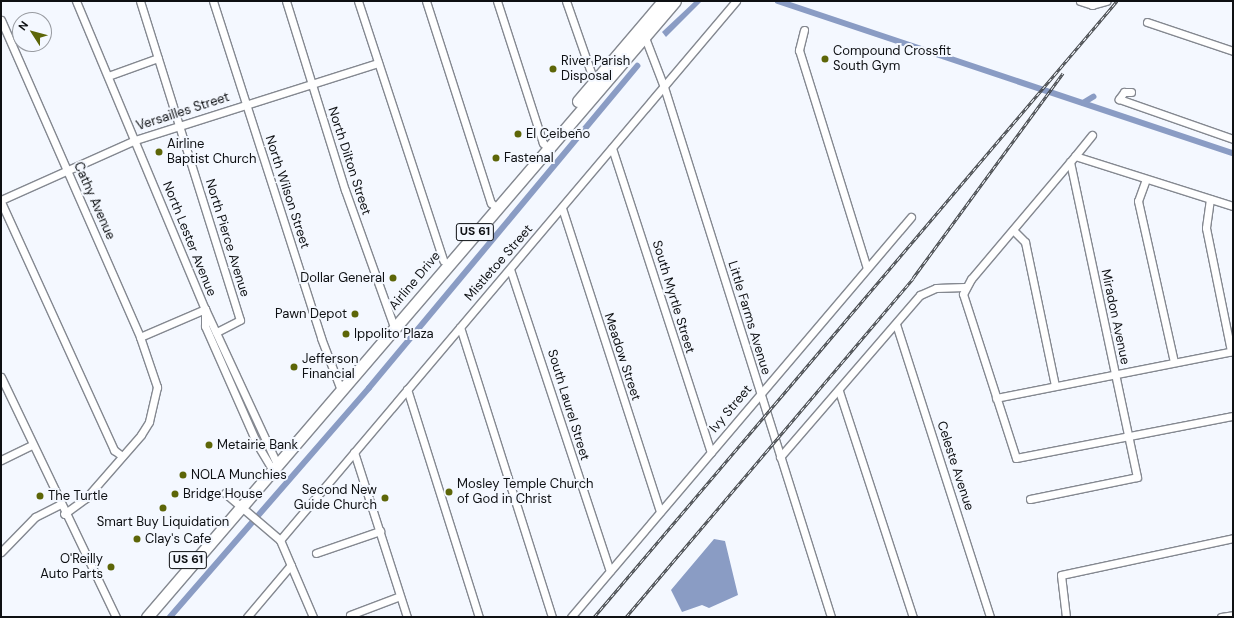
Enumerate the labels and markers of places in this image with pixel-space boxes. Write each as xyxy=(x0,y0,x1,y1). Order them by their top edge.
place label: Compound Crossfit South Gym xyxy=(833,44,951,75)
place label: River Parish Disposal xyxy=(561,54,630,85)
marker: Compound Crossfit South Gym xyxy=(820,54,830,64)
marker: River Parish Disposal xyxy=(548,64,558,74)
place label: El Ceibeño xyxy=(526,126,590,142)
marker: El Ceibeño xyxy=(513,129,523,139)
place label: Airline Baptist Church xyxy=(167,137,257,168)
marker: Airline Baptist Church xyxy=(154,147,164,157)
place label: Fastenal xyxy=(504,150,554,166)
marker: Fastenal xyxy=(491,153,501,163)
place label: Dollar General xyxy=(300,270,385,286)
marker: Dollar General xyxy=(388,273,398,283)
place label: Pawn Depot xyxy=(275,306,347,322)
marker: Pawn Depot xyxy=(350,309,360,319)
place label: Ippolito Plaza xyxy=(354,326,434,342)
marker: Ippolito Plaza xyxy=(341,329,351,339)
place label: Jefferson Financial xyxy=(302,352,358,383)
marker: Jefferson Financial xyxy=(289,362,299,372)
place label: Metairie Bank xyxy=(217,437,298,453)
marker: Metairie Bank xyxy=(204,440,214,450)
place label: NOLA Munchies xyxy=(191,467,287,483)
marker: NOLA Munchies xyxy=(178,470,188,480)
place label: Mosley Temple Church of God in Christ xyxy=(457,477,594,508)
place label: Second New Guide Church xyxy=(294,483,377,514)
place label: Bridge House xyxy=(183,486,263,502)
marker: Mosley Temple Church of God in Christ xyxy=(444,487,454,497)
place label: The Turtle xyxy=(48,488,108,504)
marker: Bridge House xyxy=(170,489,180,499)
marker: The Turtle xyxy=(35,491,45,501)
marker: Second New Guide Church xyxy=(380,493,390,503)
marker: Smart Buy Liquidation xyxy=(158,503,168,513)
place label: Smart Buy Liquidation xyxy=(97,514,229,530)
place label: Clay's Cafe xyxy=(145,531,211,547)
marker: Clay's Cafe xyxy=(132,534,142,544)
place label: O'Reilly Auto Parts xyxy=(40,552,103,583)
marker: O'Reilly Auto Parts xyxy=(106,562,116,572)

